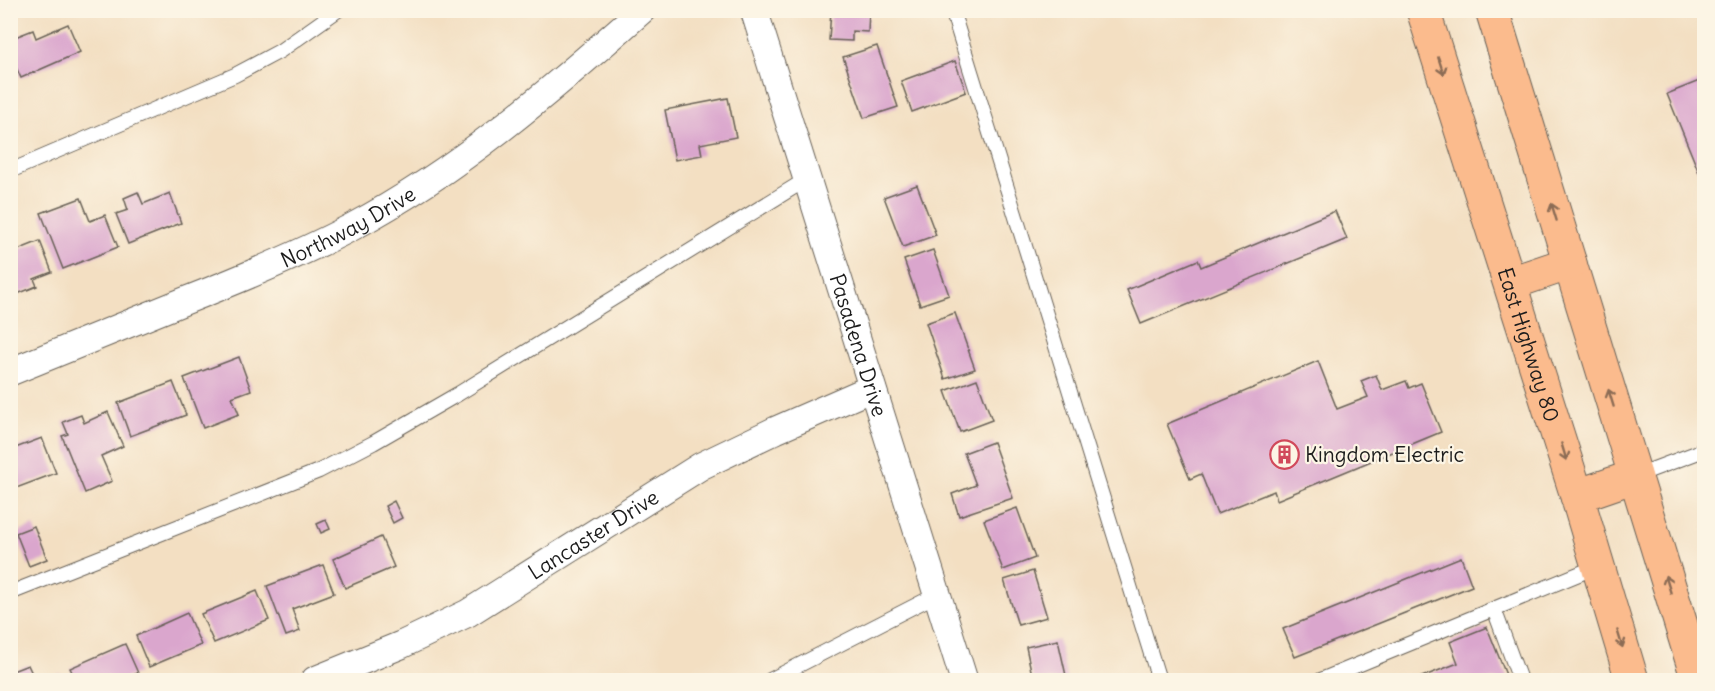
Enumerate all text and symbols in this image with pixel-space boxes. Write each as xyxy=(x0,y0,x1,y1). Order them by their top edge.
one-way arrow xyxy=(1436,56,1447,75)
street label: Northway Drive xyxy=(276,180,420,273)
one-way arrow xyxy=(1548,203,1559,222)
street label: East Highway 80 xyxy=(1492,264,1566,425)
street label: Pasadena Drive xyxy=(824,270,894,420)
one-way arrow xyxy=(1605,389,1616,408)
building icon: Kingdom Electric xyxy=(1268,438,1300,470)
place label: Kingdom Electric xyxy=(1305,441,1464,468)
one-way arrow xyxy=(1559,442,1570,461)
street label: Lancaster Drive xyxy=(523,483,663,585)
one-way arrow xyxy=(1662,575,1673,594)
one-way arrow xyxy=(1615,629,1626,648)

